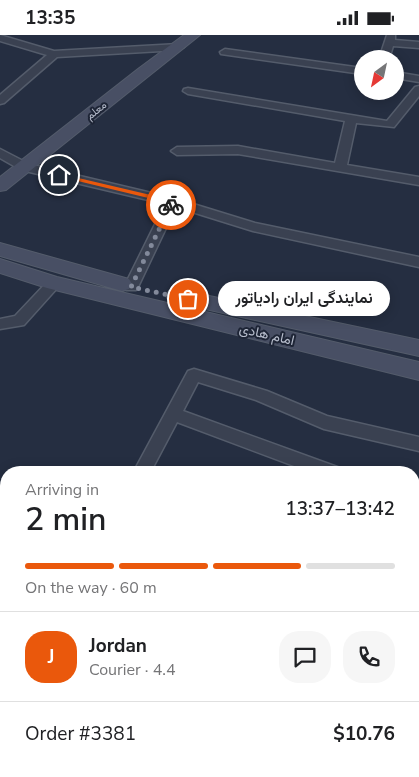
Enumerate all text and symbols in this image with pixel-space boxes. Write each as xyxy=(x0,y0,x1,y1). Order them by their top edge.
text: 13:35 xyxy=(25,5,75,31)
north arrow xyxy=(354,50,404,100)
map controls xyxy=(354,50,404,100)
street label: معلم xyxy=(83,97,110,123)
pin xyxy=(38,154,80,196)
icon: home xyxy=(45,161,73,189)
courier xyxy=(146,180,196,230)
icon: bike xyxy=(157,191,185,219)
pin xyxy=(167,278,209,320)
callout: نمایندگی ایران رادیاتور xyxy=(218,281,390,317)
icon: bag xyxy=(174,285,202,313)
text: نمایندگی ایران رادیاتور xyxy=(235,287,373,309)
street label: امام هادی xyxy=(237,319,296,350)
text: Arriving in xyxy=(25,479,99,501)
text: 13:37–13:42 xyxy=(285,496,395,522)
text: 2 min xyxy=(25,498,107,541)
text: On the way · 60 m xyxy=(25,577,157,599)
button: chat xyxy=(279,631,331,683)
button: phone xyxy=(343,631,395,683)
text: Jordan xyxy=(89,633,147,659)
text: J xyxy=(48,644,54,670)
text: Courier · 4.4 xyxy=(89,659,175,681)
text: Order #3381 xyxy=(25,721,136,747)
text: $10.76 xyxy=(333,721,395,747)

